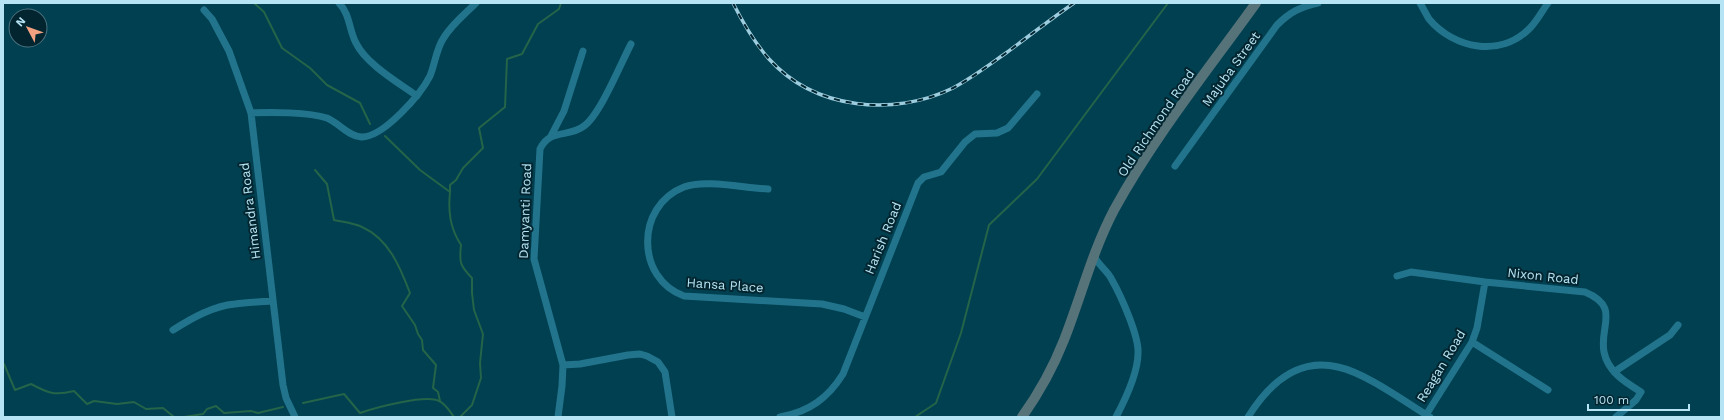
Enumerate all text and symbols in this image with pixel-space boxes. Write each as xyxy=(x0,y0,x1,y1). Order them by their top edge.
north arrow xyxy=(8,8,48,48)
text: N xyxy=(13,14,28,29)
street label: Majuba Street xyxy=(1199,28,1263,109)
street label: Old Richmond Road xyxy=(1114,66,1198,180)
street label: Himandra Road xyxy=(237,162,263,260)
street label: Damyanti Road xyxy=(516,163,534,259)
street label: Harish Road xyxy=(862,200,904,276)
street label: Nixon Road xyxy=(1507,265,1579,287)
street label: Hansa Place xyxy=(686,275,764,295)
street label: Reagan Road xyxy=(1414,327,1468,405)
scale bar xyxy=(1588,386,1689,412)
text: 100 m xyxy=(1594,393,1629,407)

